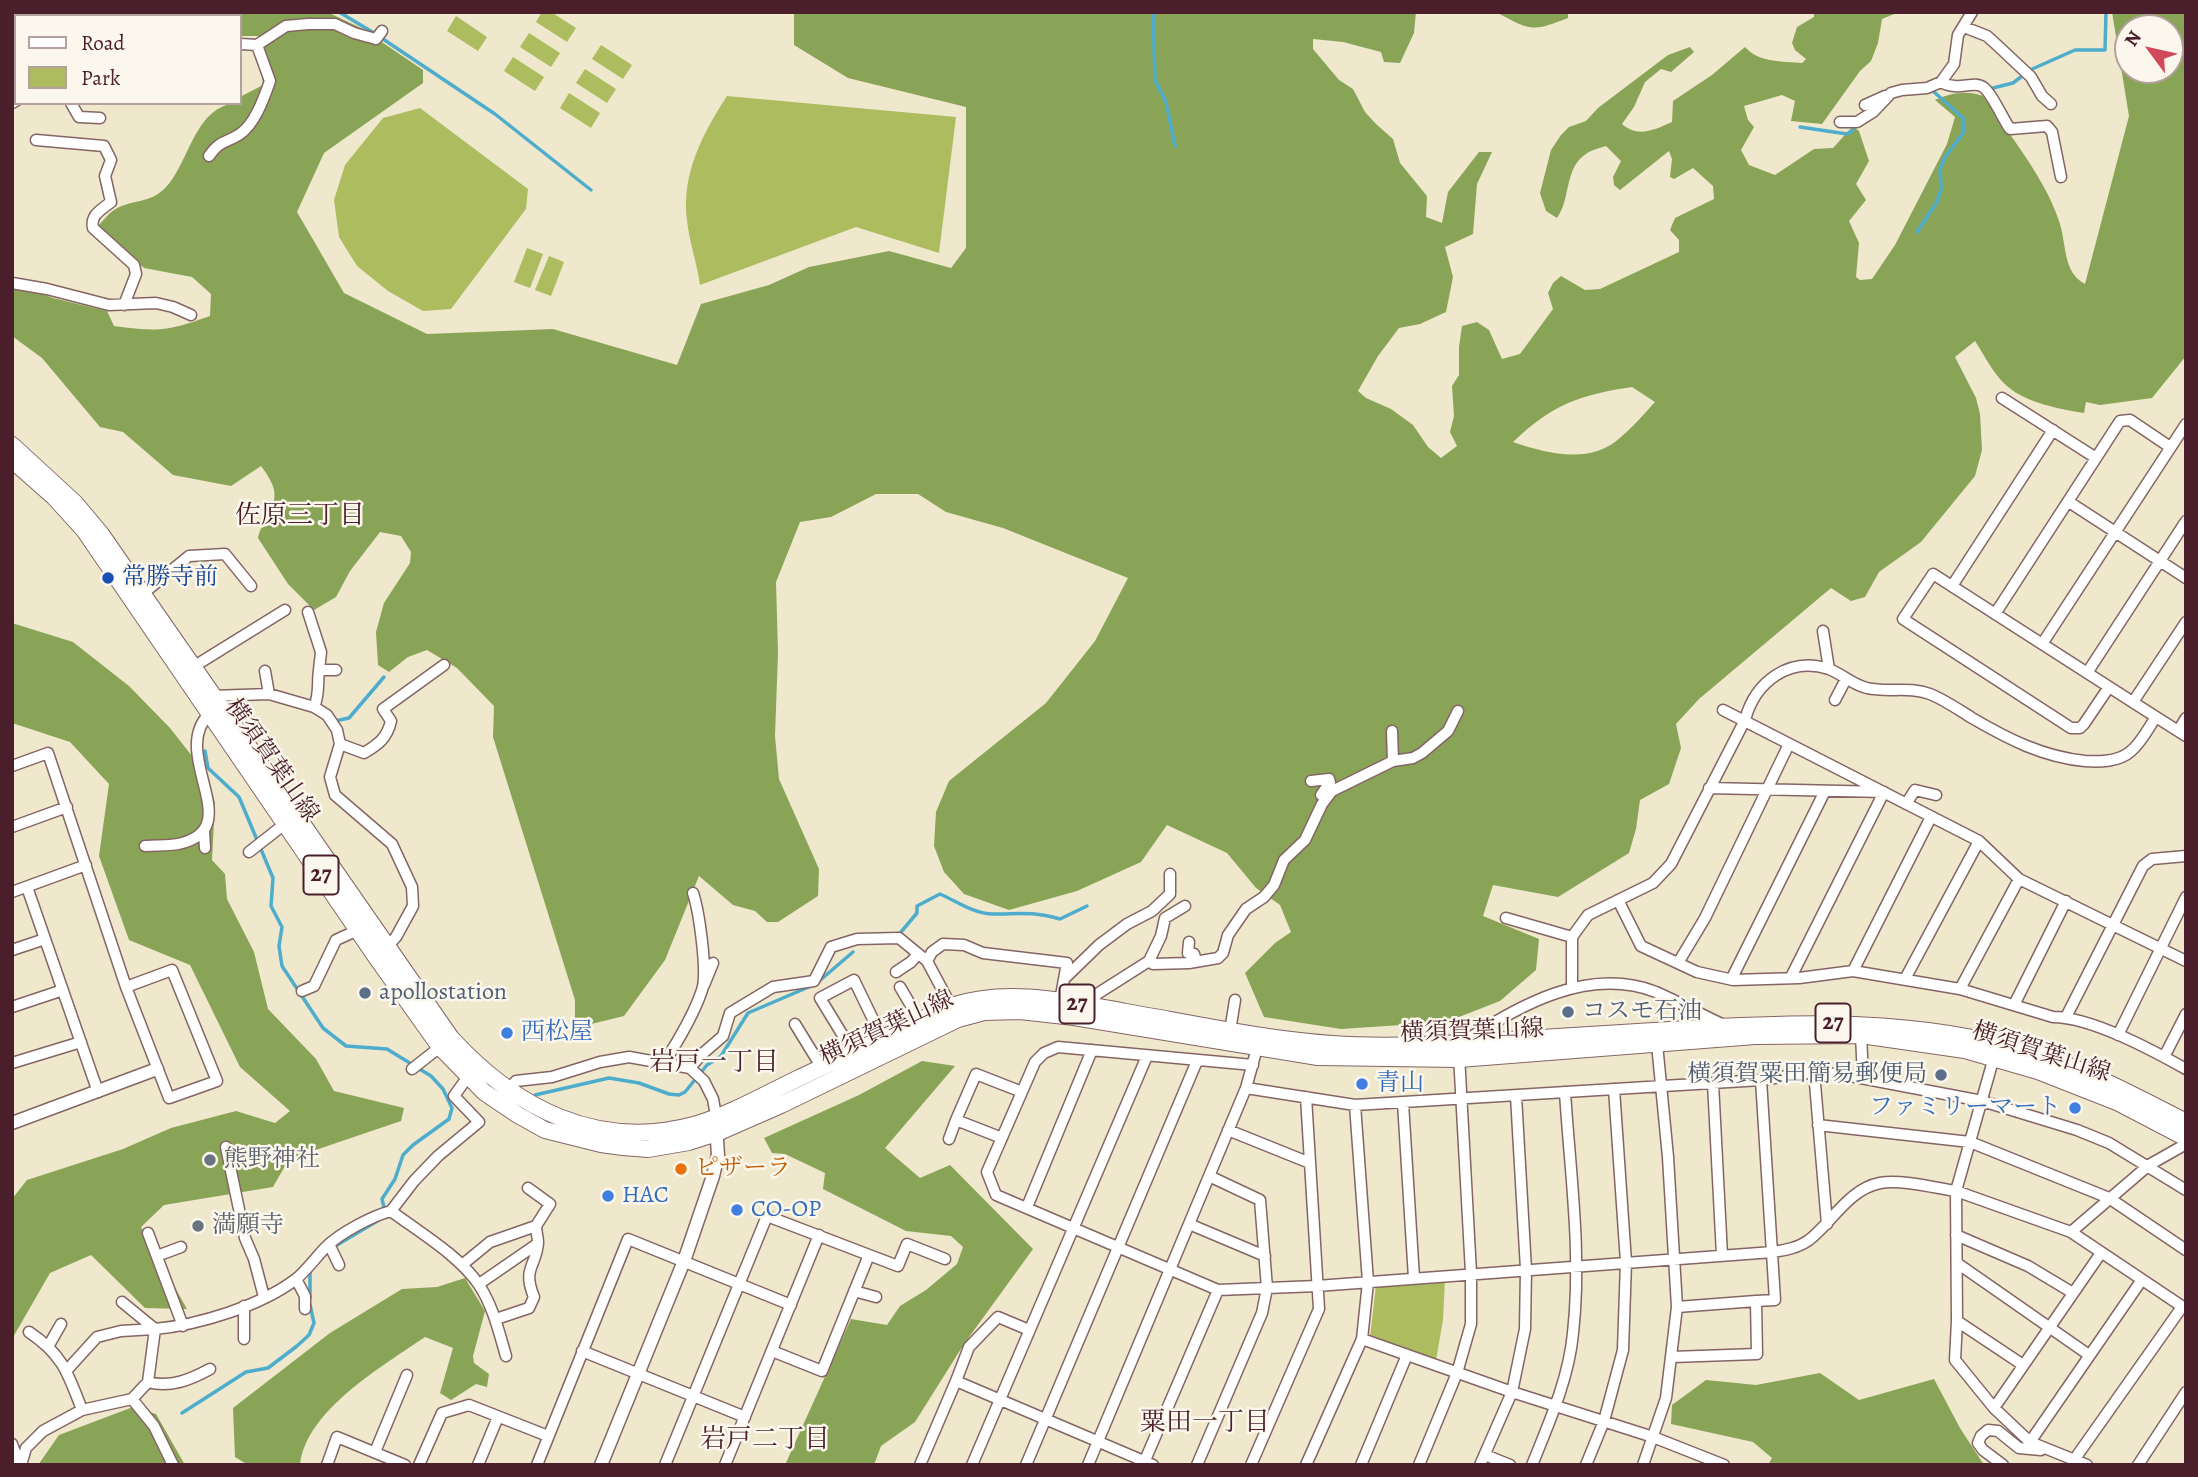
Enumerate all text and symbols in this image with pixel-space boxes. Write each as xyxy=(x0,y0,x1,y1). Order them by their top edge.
legend xyxy=(14,14,242,105)
north arrow xyxy=(2114,14,2184,84)
text: N xyxy=(2118,26,2148,52)
text: Road xyxy=(81,29,125,57)
text: Park xyxy=(81,64,120,92)
district label: 佐原三丁目 xyxy=(235,501,365,533)
place label: 常勝寺前 xyxy=(122,564,218,592)
marker: 常勝寺前 xyxy=(100,570,116,586)
street label: 横須賀葉山線 xyxy=(218,694,324,828)
road number: 27 xyxy=(304,856,338,894)
place label: apollostation xyxy=(379,979,507,1007)
road number: 27 xyxy=(1060,984,1094,1023)
marker: apollostation xyxy=(357,985,373,1001)
street label: 横須賀葉山線 xyxy=(816,986,958,1072)
place label: コスモ石油 xyxy=(1582,998,1702,1026)
marker: コスモ石油 xyxy=(1560,1004,1576,1020)
road number: 27 xyxy=(1815,1004,1850,1042)
street label: 横須賀葉山線 xyxy=(1400,1015,1544,1049)
street label: 横須賀葉山線 xyxy=(1968,1017,2114,1089)
place label: 西松屋 xyxy=(521,1019,593,1047)
marker: 西松屋 xyxy=(499,1025,515,1041)
district label: 岩戸一丁目 xyxy=(649,1048,779,1080)
place label: 横須賀粟田簡易郵便局 xyxy=(1687,1061,1927,1089)
marker: 横須賀粟田簡易郵便局 xyxy=(1933,1067,1949,1083)
place label: 青山 xyxy=(1376,1070,1424,1098)
marker: 青山 xyxy=(1354,1076,1370,1092)
place label: ファミリーマート xyxy=(1869,1094,2061,1122)
marker: ファミリーマート xyxy=(2067,1100,2083,1116)
place label: 熊野神社 xyxy=(224,1146,320,1174)
marker: 熊野神社 xyxy=(202,1152,218,1168)
place label: ピザーラ xyxy=(695,1155,791,1183)
marker: ピザーラ xyxy=(673,1161,689,1177)
place label: HAC xyxy=(622,1182,669,1210)
marker: HAC xyxy=(600,1188,616,1204)
place label: CO-OP xyxy=(751,1196,821,1224)
marker: CO-OP xyxy=(729,1202,745,1218)
place label: 満願寺 xyxy=(212,1212,284,1240)
marker: 満願寺 xyxy=(190,1218,206,1234)
district label: 粟田一丁目 xyxy=(1140,1408,1270,1440)
district label: 岩戸二丁目 xyxy=(700,1425,830,1457)

